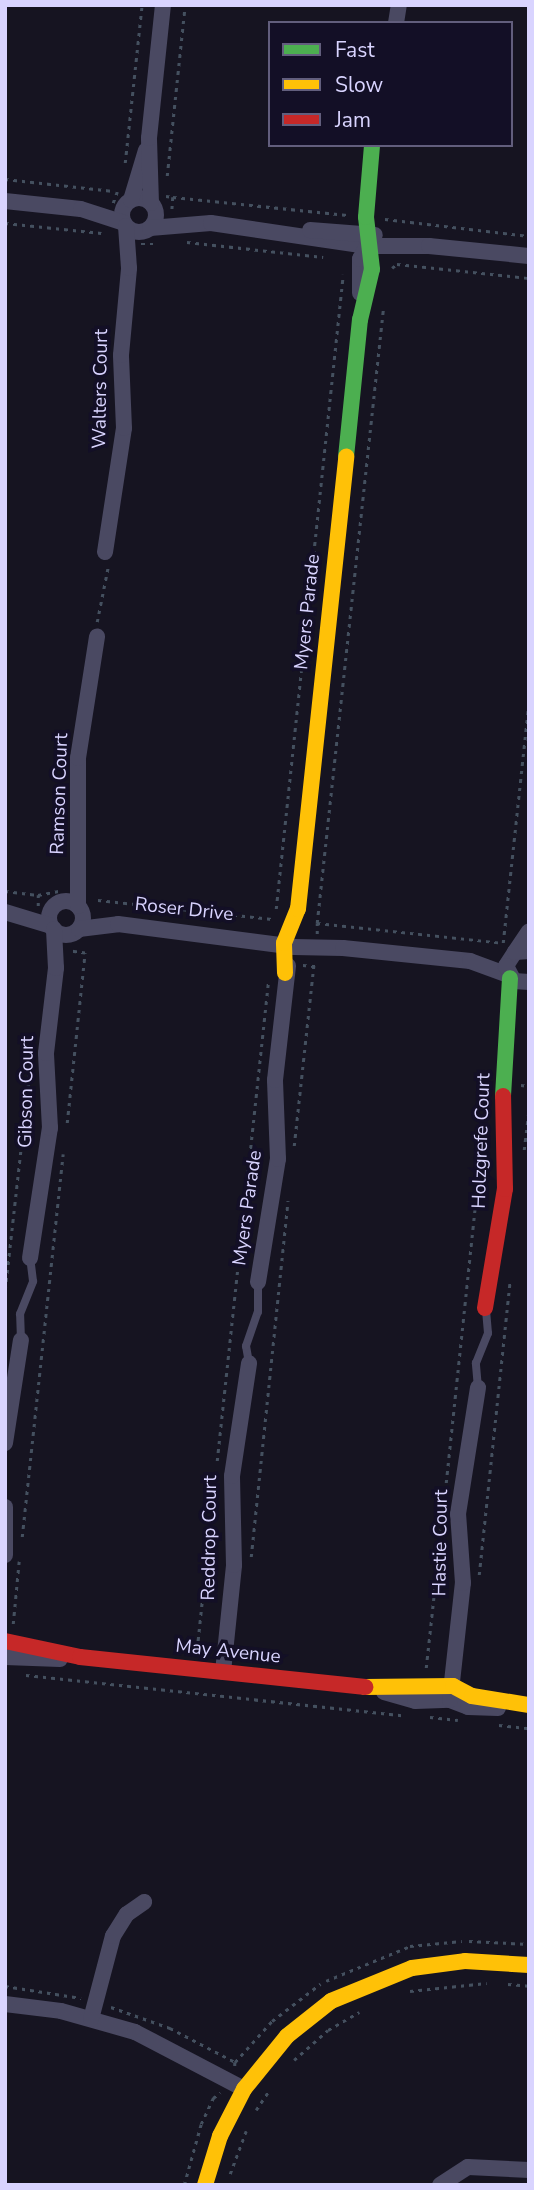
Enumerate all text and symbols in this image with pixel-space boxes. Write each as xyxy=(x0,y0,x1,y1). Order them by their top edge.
legend xyxy=(268,21,513,147)
text: Fast xyxy=(335,36,375,64)
text: Slow xyxy=(335,71,383,99)
text: Jam xyxy=(335,106,371,134)
street label: Walters Court xyxy=(89,329,113,449)
street label: Myers Parade xyxy=(291,553,325,671)
street label: Ramson Court xyxy=(46,733,74,855)
street label: Roser Drive xyxy=(134,893,234,927)
street label: Gibson Court xyxy=(15,1036,39,1148)
street label: Holzgrefe Court xyxy=(468,1073,496,1209)
street label: Myers Parade xyxy=(229,1149,267,1267)
street label: Reddrop Court xyxy=(198,1475,222,1601)
street label: Hastie Court xyxy=(429,1489,453,1597)
street label: May Avenue xyxy=(174,1635,282,1669)

